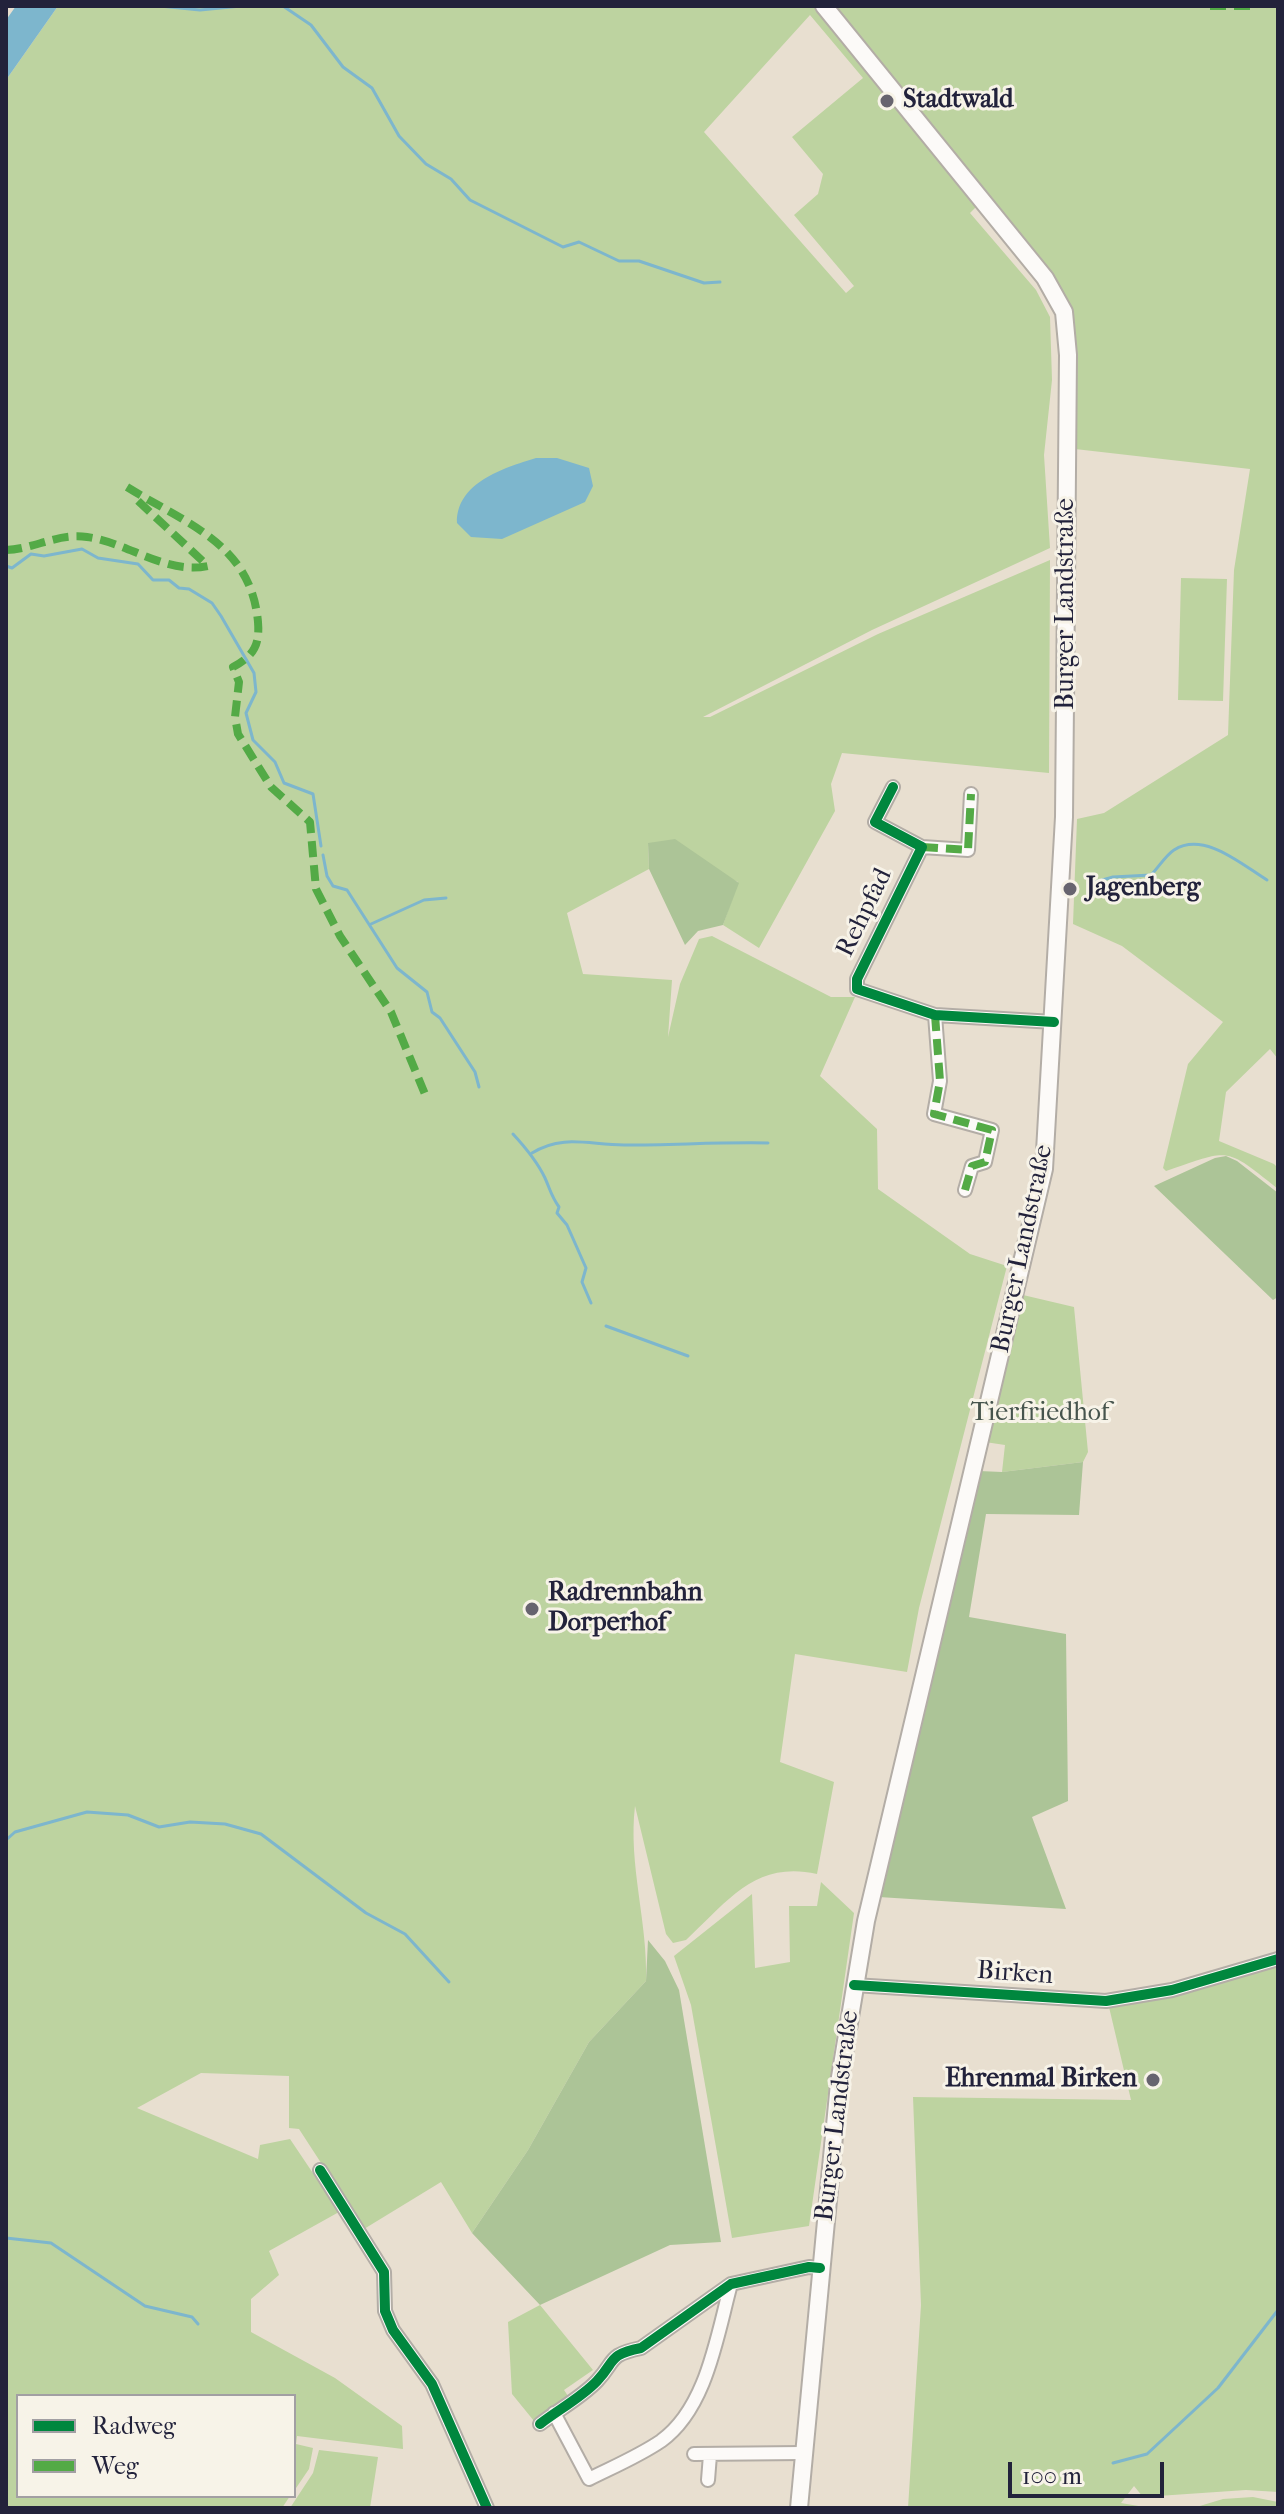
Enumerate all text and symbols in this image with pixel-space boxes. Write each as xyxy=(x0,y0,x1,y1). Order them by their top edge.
place label: Stadtwald xyxy=(903,85,1013,117)
marker: Stadtwald xyxy=(878,92,896,110)
street label: Burger Landstraße xyxy=(1051,498,1083,710)
street label: Rehpfad xyxy=(830,864,900,962)
place label: Jagenberg xyxy=(1086,873,1200,905)
marker: Jagenberg xyxy=(1061,880,1079,898)
street label: Burger Landstraße xyxy=(986,1142,1060,1356)
park label: Tierfriedhof xyxy=(971,1398,1109,1430)
place label: Radrennbahn Dorperhof xyxy=(548,1578,703,1640)
marker: Radrennbahn Dorperhof xyxy=(523,1600,541,1618)
street label: Birken xyxy=(976,1956,1054,1992)
street label: Burger Landstraße xyxy=(810,2009,866,2223)
place label: Ehrenmal Birken xyxy=(945,2064,1137,2096)
marker: Ehrenmal Birken xyxy=(1144,2071,1162,2089)
legend xyxy=(16,2394,296,2498)
text: Radweg xyxy=(92,2412,176,2440)
scale bar xyxy=(1012,2446,1168,2496)
text: Weg xyxy=(92,2452,139,2480)
text: 100 m xyxy=(1022,2462,1082,2490)

